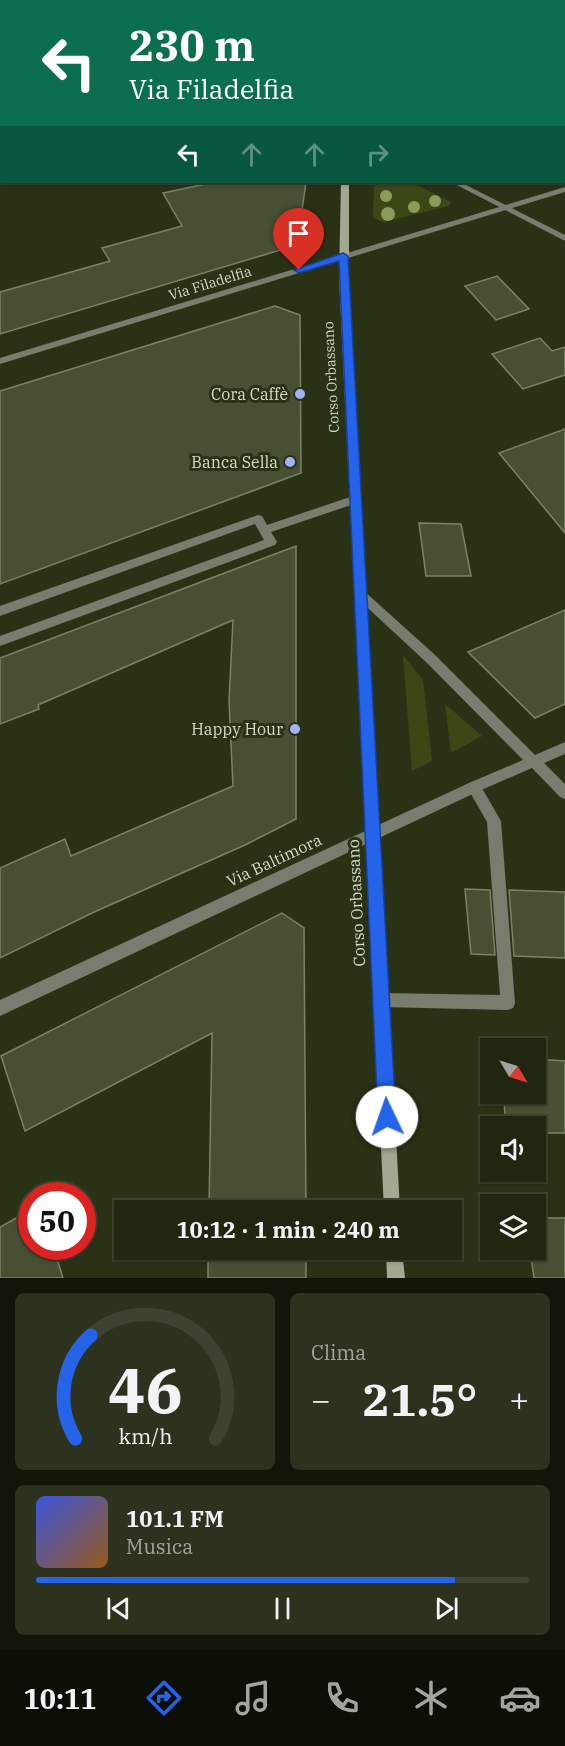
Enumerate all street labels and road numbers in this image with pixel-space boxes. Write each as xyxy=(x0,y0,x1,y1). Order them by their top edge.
street label: Via Filadelfia xyxy=(166,262,254,304)
street label: Corso Orbassano xyxy=(319,321,343,433)
street label: Via Baltimora xyxy=(223,829,325,891)
street label: Corso Orbassano xyxy=(343,839,369,967)

